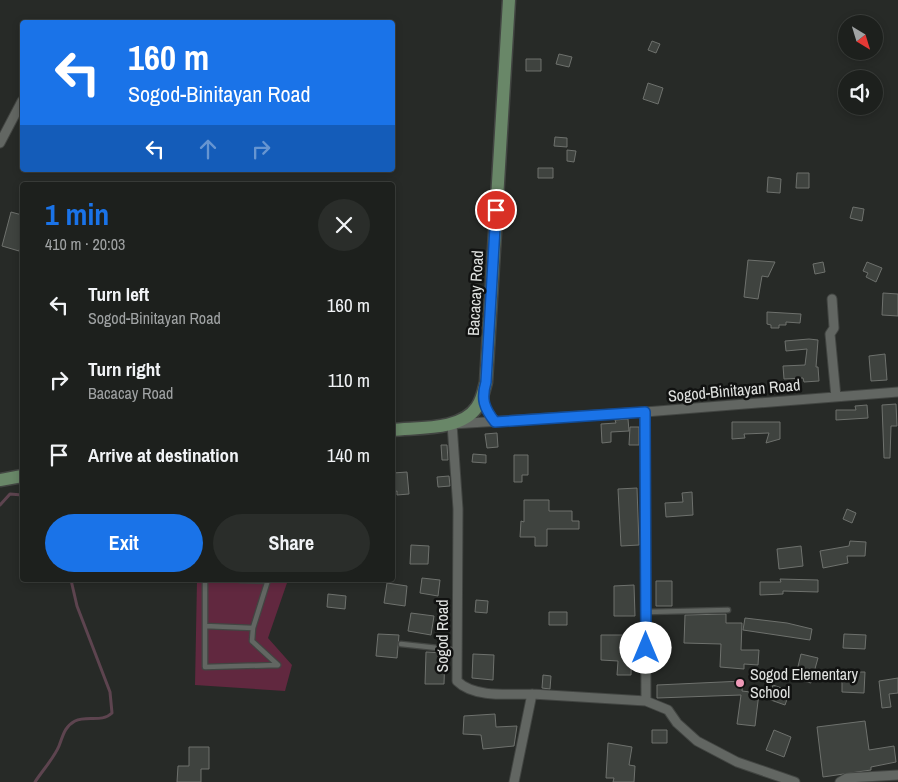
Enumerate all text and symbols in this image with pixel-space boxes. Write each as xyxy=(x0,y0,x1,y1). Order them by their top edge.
north arrow xyxy=(838,15,882,60)
map controls xyxy=(838,15,883,115)
text: 160 m xyxy=(128,34,209,81)
icon: left xyxy=(45,40,110,105)
button: sound xyxy=(838,70,883,115)
text: Sogod-Binitayan Road xyxy=(128,79,311,109)
icon: left xyxy=(141,135,169,163)
icon: ahead xyxy=(194,135,222,163)
icon: right xyxy=(247,135,275,163)
pin xyxy=(475,189,517,231)
text: 1 min xyxy=(45,194,109,234)
icon: arrive xyxy=(482,196,510,224)
button: close xyxy=(318,199,370,251)
text: 410 m · 20:03 xyxy=(45,233,125,255)
street label: Bacacay Road xyxy=(462,250,488,336)
text: Turn left xyxy=(88,281,149,307)
icon: left xyxy=(45,291,73,319)
text: 160 m xyxy=(327,292,370,318)
text: Sogod-Binitayan Road xyxy=(88,307,221,329)
text: Turn right xyxy=(88,356,160,382)
icon: right xyxy=(45,366,73,394)
text: 110 m xyxy=(328,367,370,393)
street label: Sogod-Binitayan Road xyxy=(667,373,801,407)
text: Bacacay Road xyxy=(88,382,173,404)
icon: arrive xyxy=(45,441,73,469)
text: Arrive at destination xyxy=(88,442,239,468)
text: 140 m xyxy=(327,442,370,468)
button: Exit xyxy=(45,514,203,572)
button: Share xyxy=(213,514,370,572)
street label: Sogod Road xyxy=(431,600,453,672)
position arrow xyxy=(619,621,671,673)
place label: Sogod Elementary School xyxy=(750,663,858,703)
marker: Sogod Elementary School xyxy=(734,677,746,689)

